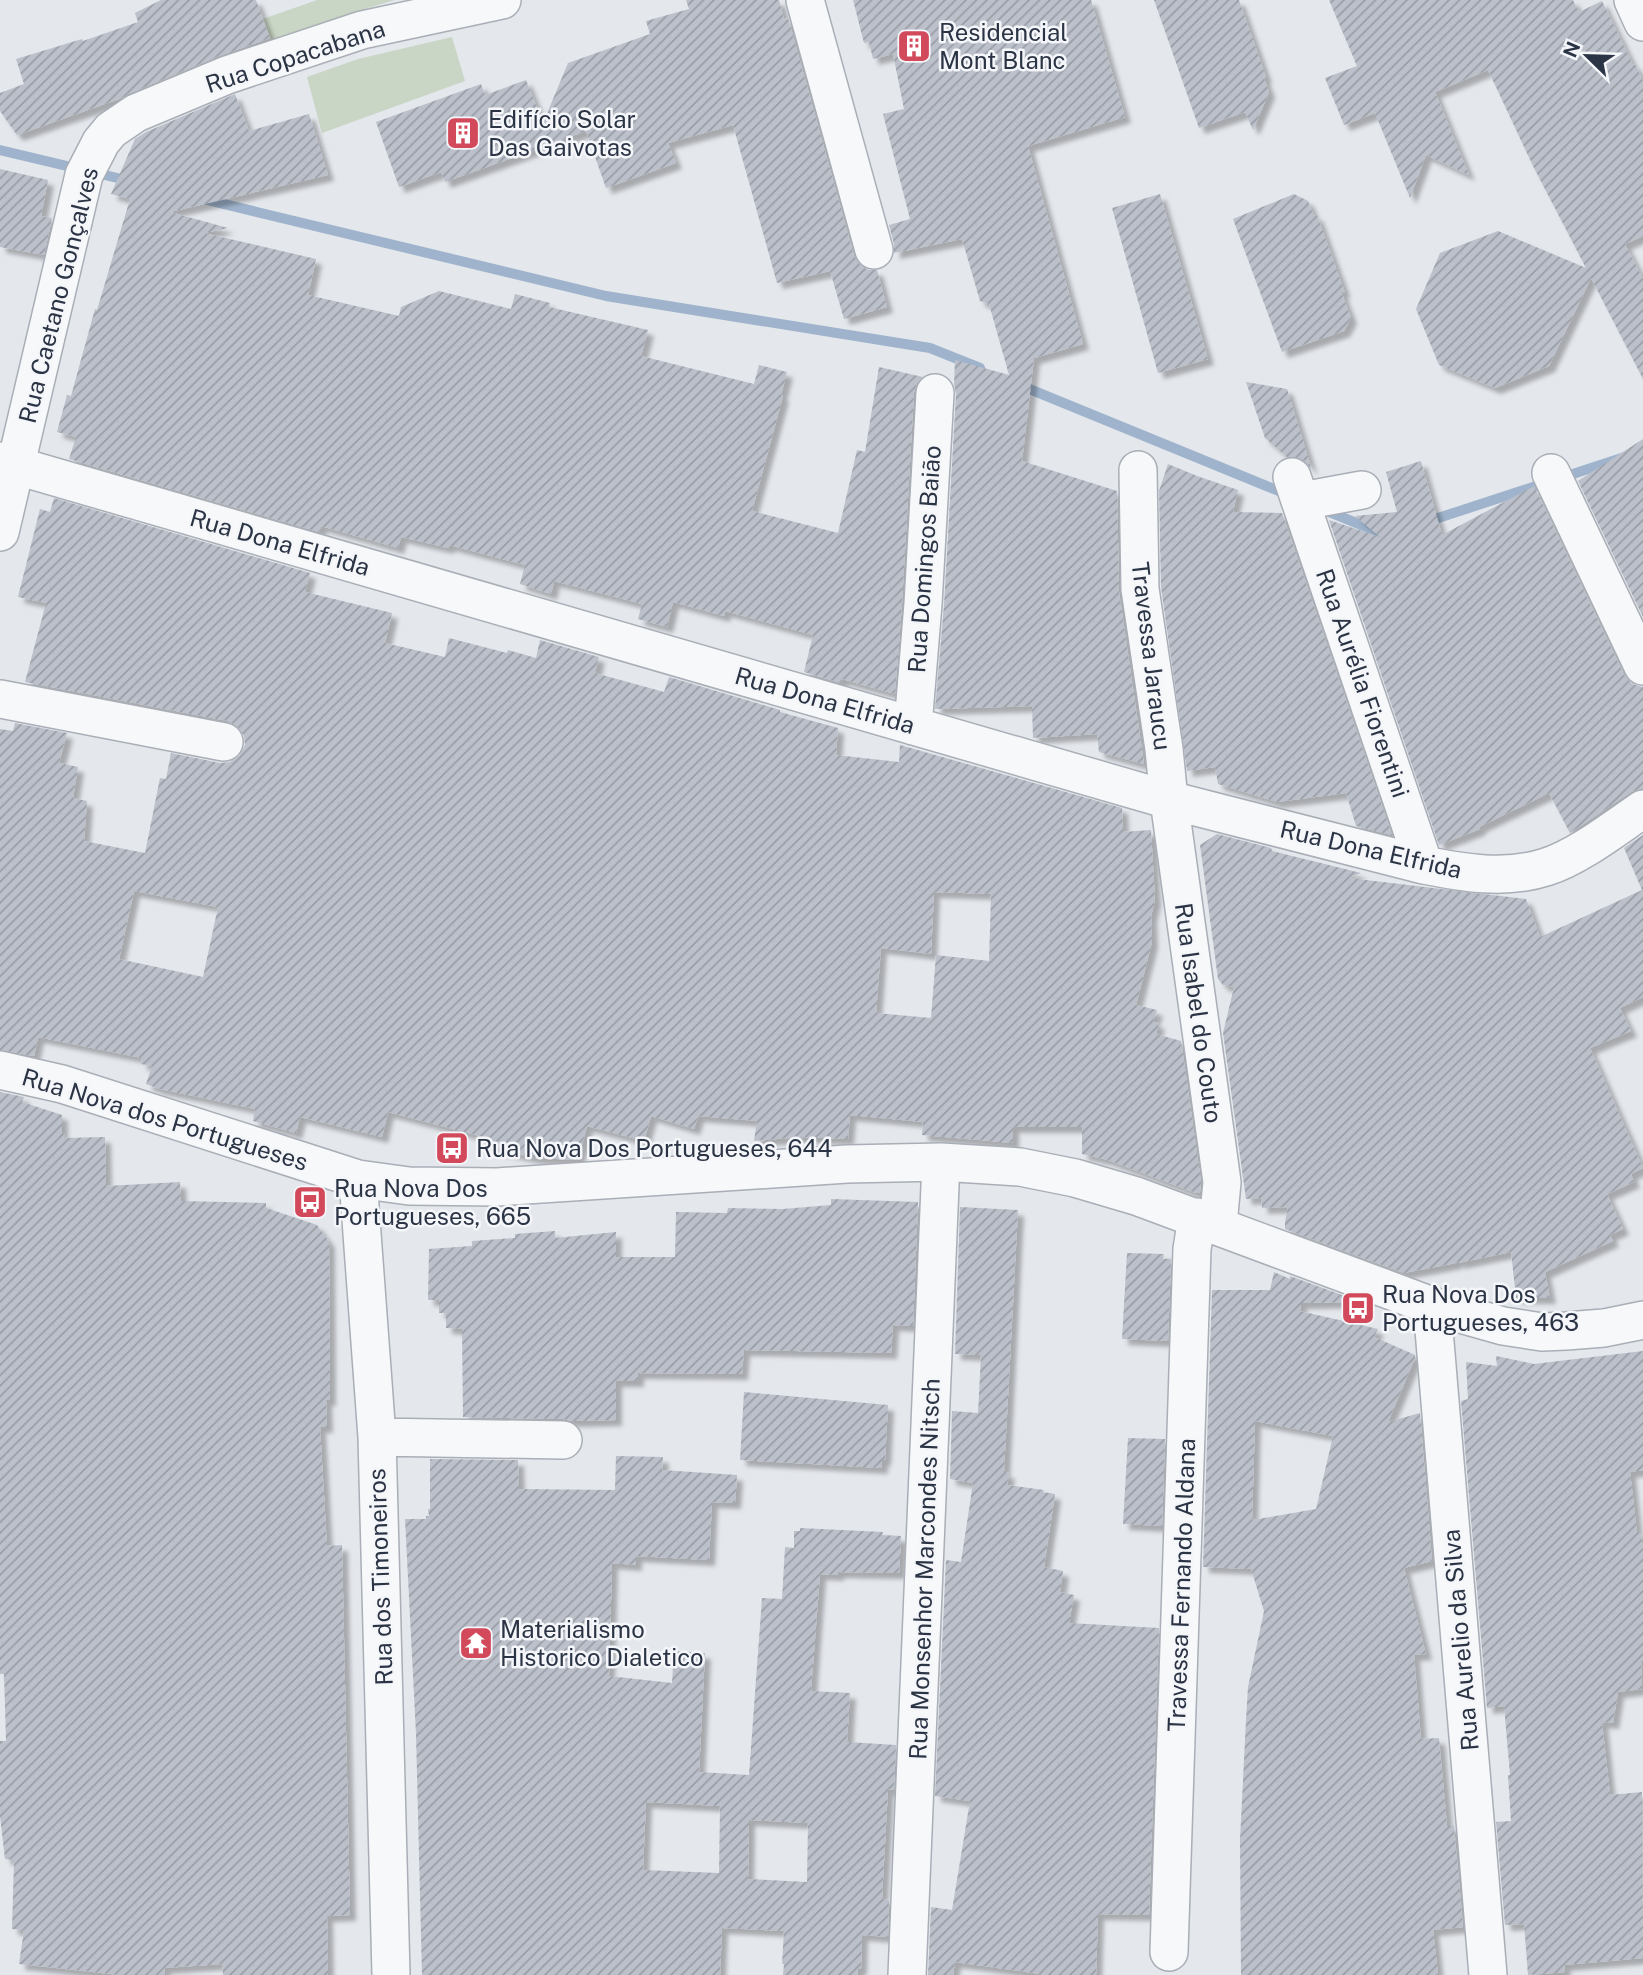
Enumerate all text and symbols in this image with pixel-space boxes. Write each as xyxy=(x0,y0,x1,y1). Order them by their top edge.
street label: Rua Copacabana xyxy=(202,14,388,98)
place label: Residencial Mont Blanc xyxy=(939,18,1068,74)
north arrow xyxy=(1552,21,1622,91)
building icon: Residencial Mont Blanc xyxy=(895,27,933,65)
text: N xyxy=(1558,38,1584,60)
place label: Edifício Solar Das Gaivotas xyxy=(488,105,636,161)
building icon: Edifício Solar Das Gaivotas xyxy=(444,114,482,152)
street label: Rua Caetano Gonçalves xyxy=(13,164,103,426)
street label: Rua Domingos Baião xyxy=(902,444,946,674)
street label: Rua Dona Elfrida xyxy=(187,503,373,581)
street label: Travessa Jaraucu xyxy=(1127,560,1177,752)
street label: Rua Aurélia Fiorentini xyxy=(1311,565,1415,801)
street label: Rua Dona Elfrida xyxy=(732,661,918,739)
street label: Rua Dona Elfrida xyxy=(1277,814,1465,884)
street label: Rua Isabel do Couto xyxy=(1170,901,1228,1125)
street label: Rua Nova dos Portugueses xyxy=(19,1062,311,1176)
bus stop icon: Rua Nova Dos Portugueses, 644 xyxy=(433,1129,471,1167)
place label: Rua Nova Dos Portugueses, 644 xyxy=(476,1134,832,1162)
place label: Rua Nova Dos Portugueses, 665 xyxy=(334,1174,531,1230)
bus stop icon: Rua Nova Dos Portugueses, 665 xyxy=(291,1183,329,1221)
place label: Rua Nova Dos Portugueses, 463 xyxy=(1382,1280,1579,1336)
bus stop icon: Rua Nova Dos Portugueses, 463 xyxy=(1339,1289,1377,1327)
street label: Rua Monsenhor Marcondes Nitsch xyxy=(903,1378,945,1760)
street label: Travessa Fernando Aldana xyxy=(1162,1438,1200,1732)
street label: Rua dos Timoneiros xyxy=(362,1468,398,1686)
street label: Rua Aurelio da Silva xyxy=(1436,1528,1484,1752)
place label: Materialismo Historico Dialetico xyxy=(500,1615,704,1671)
temple icon: Materialismo Historico Dialetico xyxy=(457,1624,495,1662)

